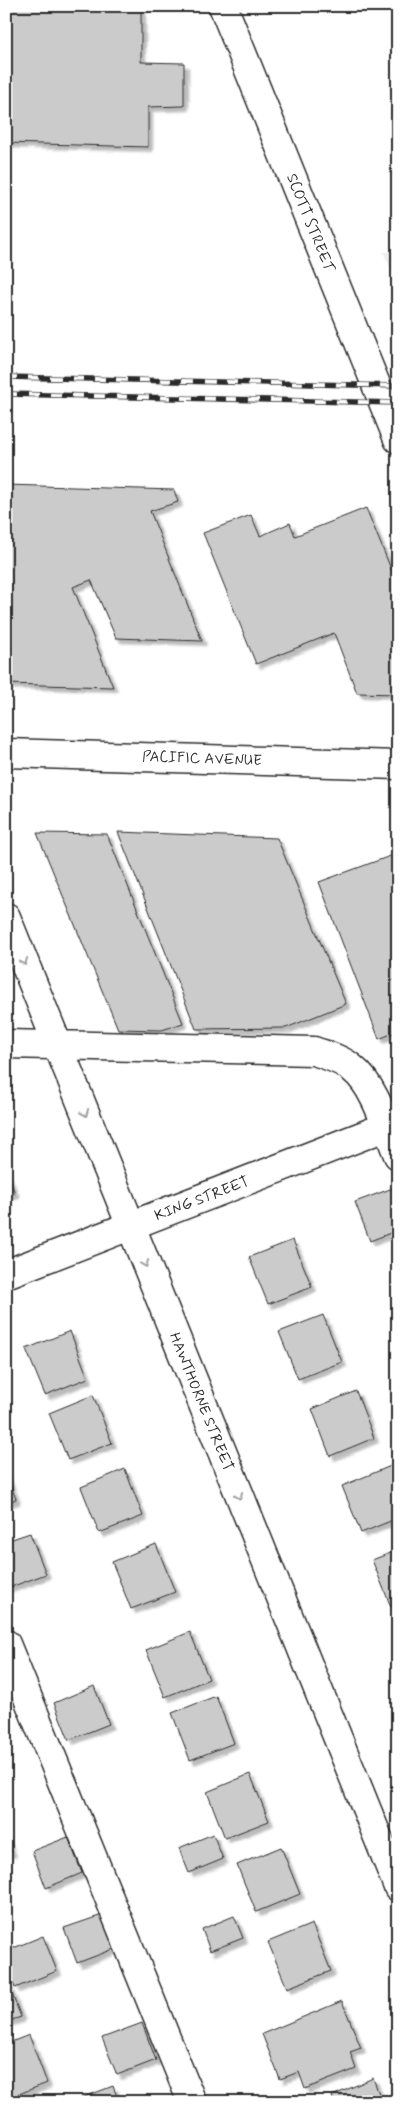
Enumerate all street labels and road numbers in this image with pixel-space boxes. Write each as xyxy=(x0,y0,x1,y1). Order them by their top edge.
street label: SCOTT STREET xyxy=(281,171,339,276)
street label: PACIFIC AVENUE xyxy=(142,747,262,771)
street label: KING STREET xyxy=(152,1172,252,1226)
street label: HAWTHORNE STREET xyxy=(164,1330,238,1475)

